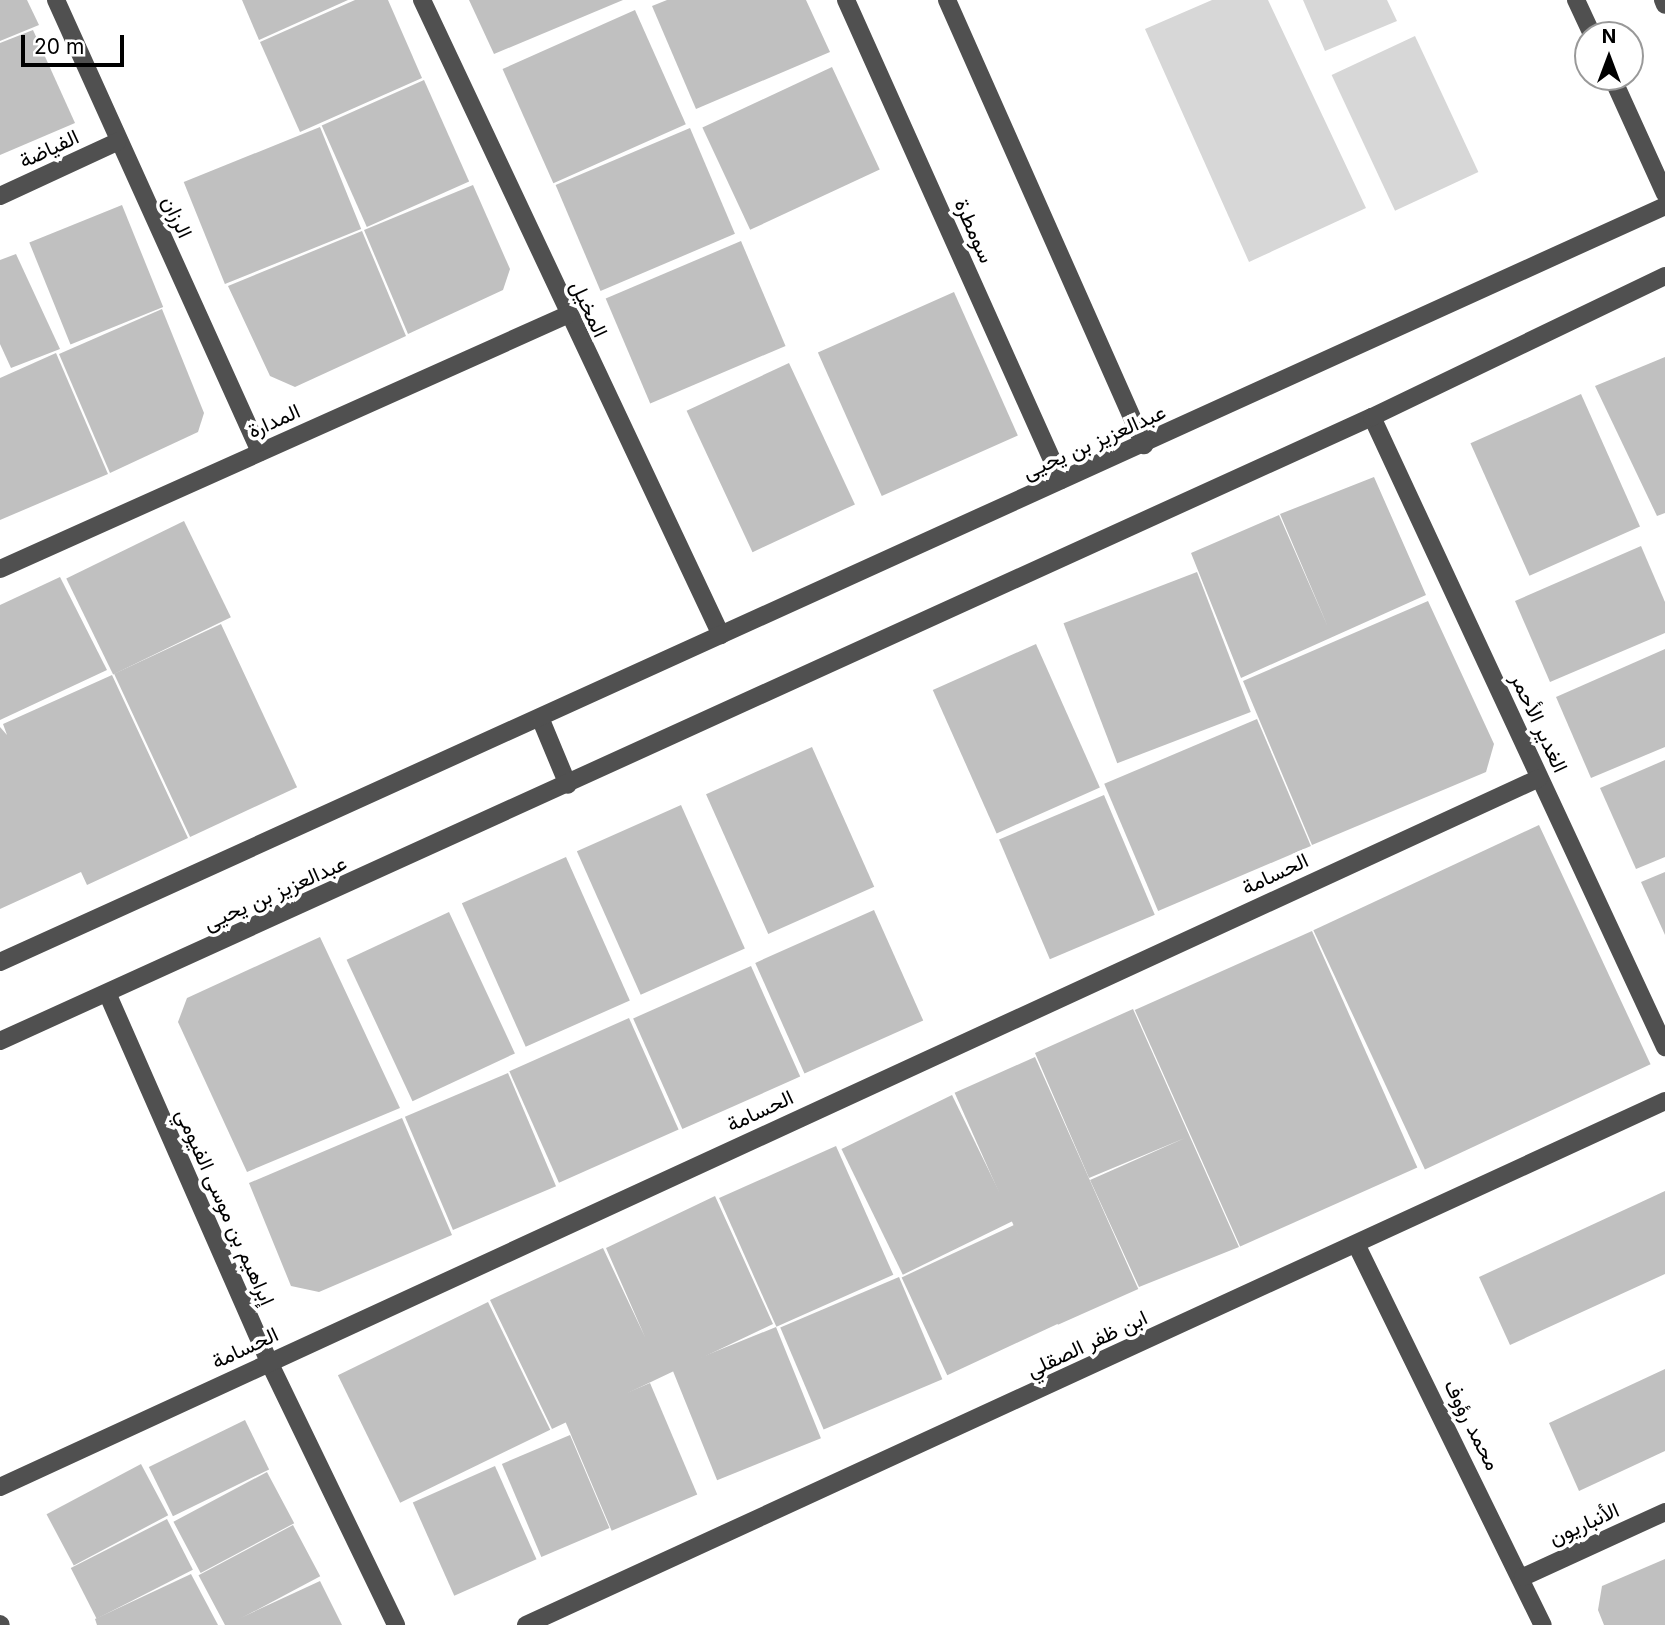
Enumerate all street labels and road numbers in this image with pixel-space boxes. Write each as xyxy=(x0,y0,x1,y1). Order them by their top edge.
street label: الفياضة xyxy=(15,124,83,174)
street label: الرزان xyxy=(156,192,198,242)
street label: سومطرة xyxy=(949,195,999,267)
street label: المخيل xyxy=(565,277,613,341)
street label: المدارة xyxy=(244,398,304,444)
street label: عبدالعزيز بن يحيى xyxy=(1019,399,1169,485)
street label: الغدير الأحمر xyxy=(1505,669,1573,777)
street label: الحسامة xyxy=(1238,848,1312,900)
street label: عبدالعزيز بن يحيى xyxy=(200,850,350,936)
street label: الحسامة xyxy=(723,1085,797,1137)
street label: إبراهيم بن موسى الفيومي xyxy=(170,1105,280,1309)
street label: ابن ظفر الصقلي xyxy=(1023,1305,1151,1383)
street label: الحسامة xyxy=(208,1322,282,1374)
street label: محمد رؤوف xyxy=(1438,1375,1506,1475)
street label: الأنباريون xyxy=(1545,1497,1623,1551)

